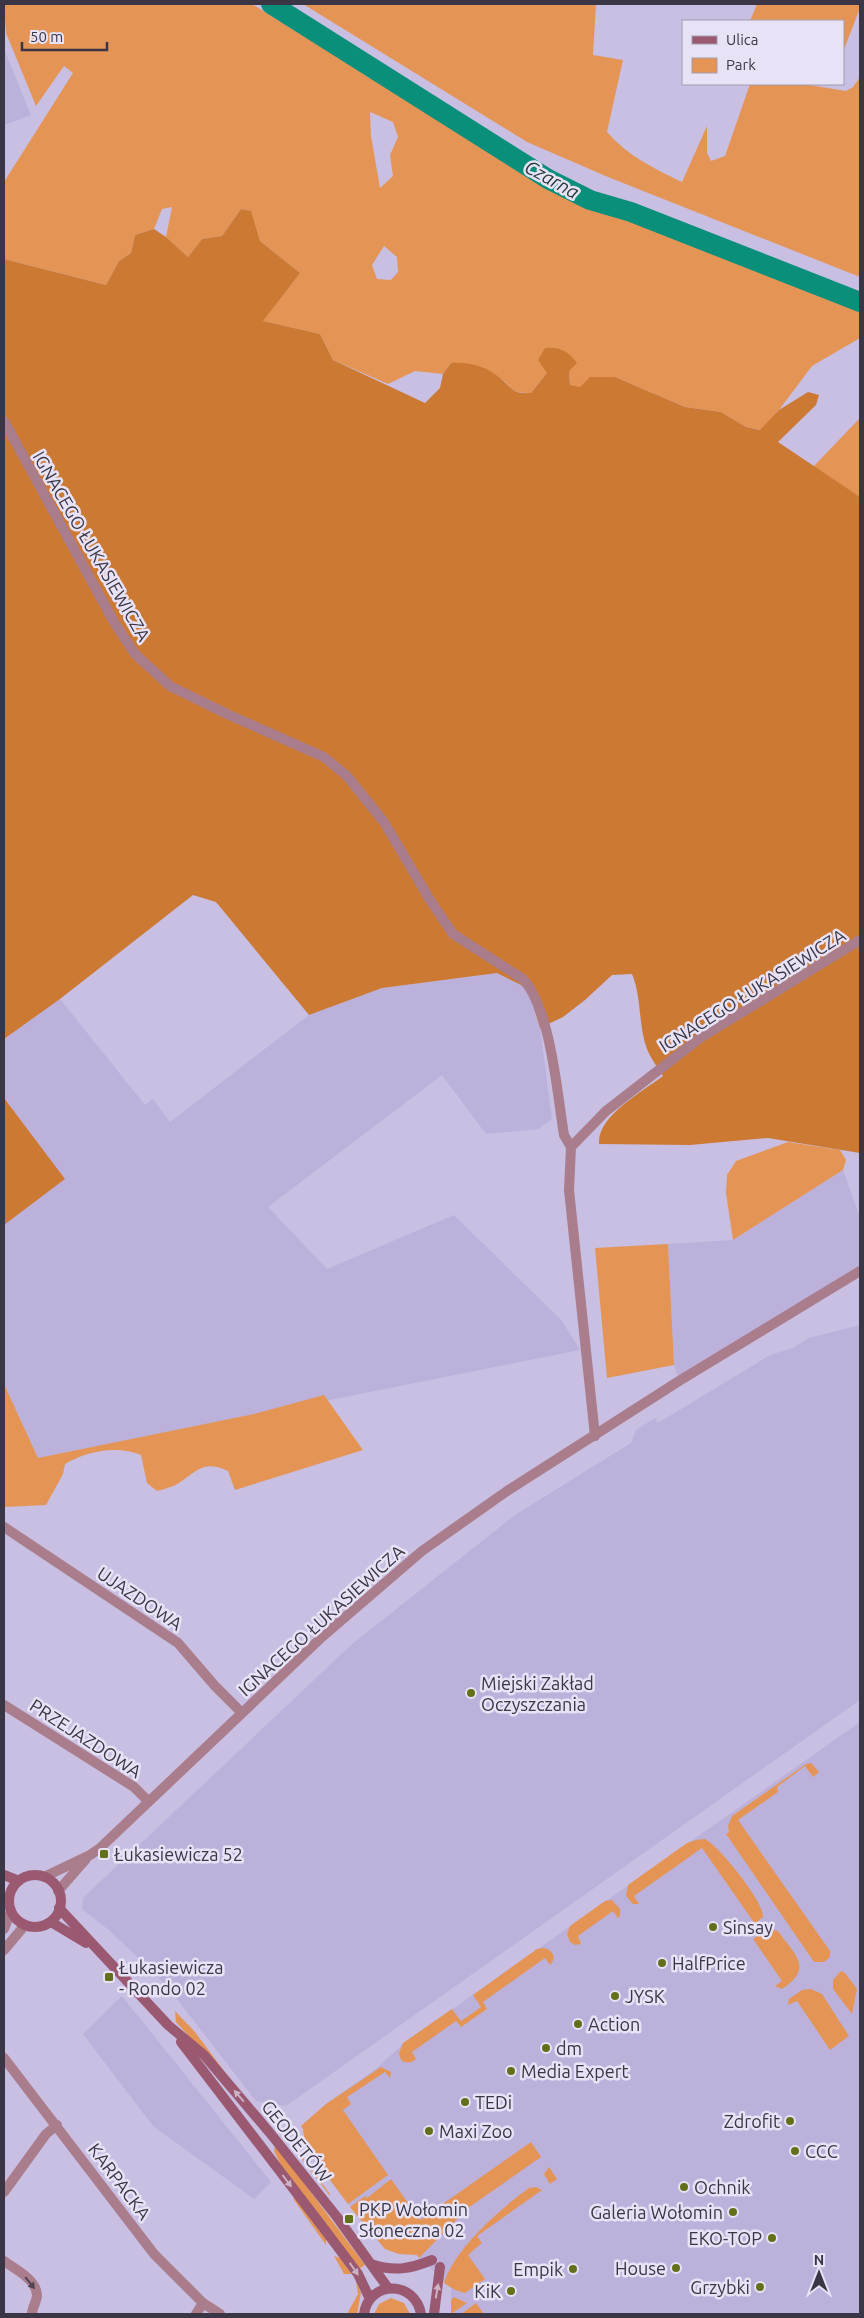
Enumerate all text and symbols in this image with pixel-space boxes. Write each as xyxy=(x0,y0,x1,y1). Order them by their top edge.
scale bar xyxy=(22,20,108,52)
legend xyxy=(682,20,844,85)
text: 50 m xyxy=(30,28,63,45)
text: Ulica xyxy=(726,31,758,48)
text: Park xyxy=(726,56,756,73)
water label: Czarna xyxy=(521,155,583,203)
street label: IGNACEGO ŁUKASIEWICZA xyxy=(29,448,155,645)
street label: IGNACEGO ŁUKASIEWICZA xyxy=(655,924,849,1056)
street label: IGNACEGO ŁUKASIEWICZA xyxy=(234,1540,408,1700)
street label: UJAZDOWA xyxy=(94,1562,186,1634)
place label: Miejski Zakład Oczyszczania xyxy=(481,1673,594,1714)
marker: Miejski Zakład Oczyszczania xyxy=(465,1687,477,1699)
street label: PRZEJAZDOWA xyxy=(27,1695,146,1782)
place label: Łukasiewicza 52 xyxy=(114,1844,243,1864)
marker: Łukasiewicza 52 xyxy=(98,1848,110,1860)
place label: Sinsay xyxy=(723,1917,773,1937)
marker: Sinsay xyxy=(707,1921,719,1933)
place label: HalfPrice xyxy=(672,1953,746,1973)
place label: Łukasiewicza - Rondo 02 xyxy=(119,1957,223,1998)
marker: HalfPrice xyxy=(656,1957,668,1969)
marker: Łukasiewicza - Rondo 02 xyxy=(103,1971,115,1983)
place label: JYSK xyxy=(625,1986,665,2006)
marker: JYSK xyxy=(609,1990,621,2002)
place label: Action xyxy=(588,2014,640,2034)
marker: Action xyxy=(572,2018,584,2030)
place label: dm xyxy=(556,2038,582,2058)
marker: dm xyxy=(540,2042,552,2054)
place label: Media Expert xyxy=(521,2061,629,2081)
marker: Media Expert xyxy=(505,2065,517,2077)
one-way arrow xyxy=(233,2090,244,2103)
place label: TEDi xyxy=(475,2092,512,2112)
street label: GEODETÓW xyxy=(258,2096,337,2186)
marker: TEDi xyxy=(459,2096,471,2108)
place label: Zdrofit xyxy=(724,2111,780,2131)
marker: Zdrofit xyxy=(784,2115,796,2127)
place label: Maxi Zoo xyxy=(439,2121,513,2141)
marker: Maxi Zoo xyxy=(423,2125,435,2137)
street label: KARPACKA xyxy=(85,2139,155,2223)
place label: CCC xyxy=(805,2141,838,2161)
marker: CCC xyxy=(789,2145,801,2157)
one-way arrow xyxy=(282,2174,293,2187)
place label: Ochnik xyxy=(694,2177,750,2197)
marker: Ochnik xyxy=(678,2181,690,2193)
place label: PKP Wołomin Słoneczna 02 xyxy=(359,2199,468,2240)
place label: Galeria Wołomin xyxy=(590,2202,723,2222)
marker: Galeria Wołomin xyxy=(727,2206,739,2218)
marker: PKP Wołomin Słoneczna 02 xyxy=(343,2213,355,2225)
place label: EKO-TOP xyxy=(689,2228,762,2248)
marker: EKO-TOP xyxy=(766,2232,778,2244)
north arrow xyxy=(794,2248,844,2298)
text: N xyxy=(814,2252,824,2268)
place label: House xyxy=(615,2258,666,2278)
place label: Empik xyxy=(513,2259,563,2279)
marker: House xyxy=(670,2262,682,2274)
one-way arrow xyxy=(349,2263,359,2276)
marker: Empik xyxy=(567,2263,579,2275)
one-way arrow xyxy=(25,2276,35,2290)
place label: Grzybki xyxy=(690,2277,750,2297)
place label: KiK xyxy=(474,2281,501,2301)
marker: Grzybki xyxy=(754,2281,766,2293)
one-way arrow xyxy=(434,2282,442,2298)
marker: KiK xyxy=(505,2285,517,2297)

